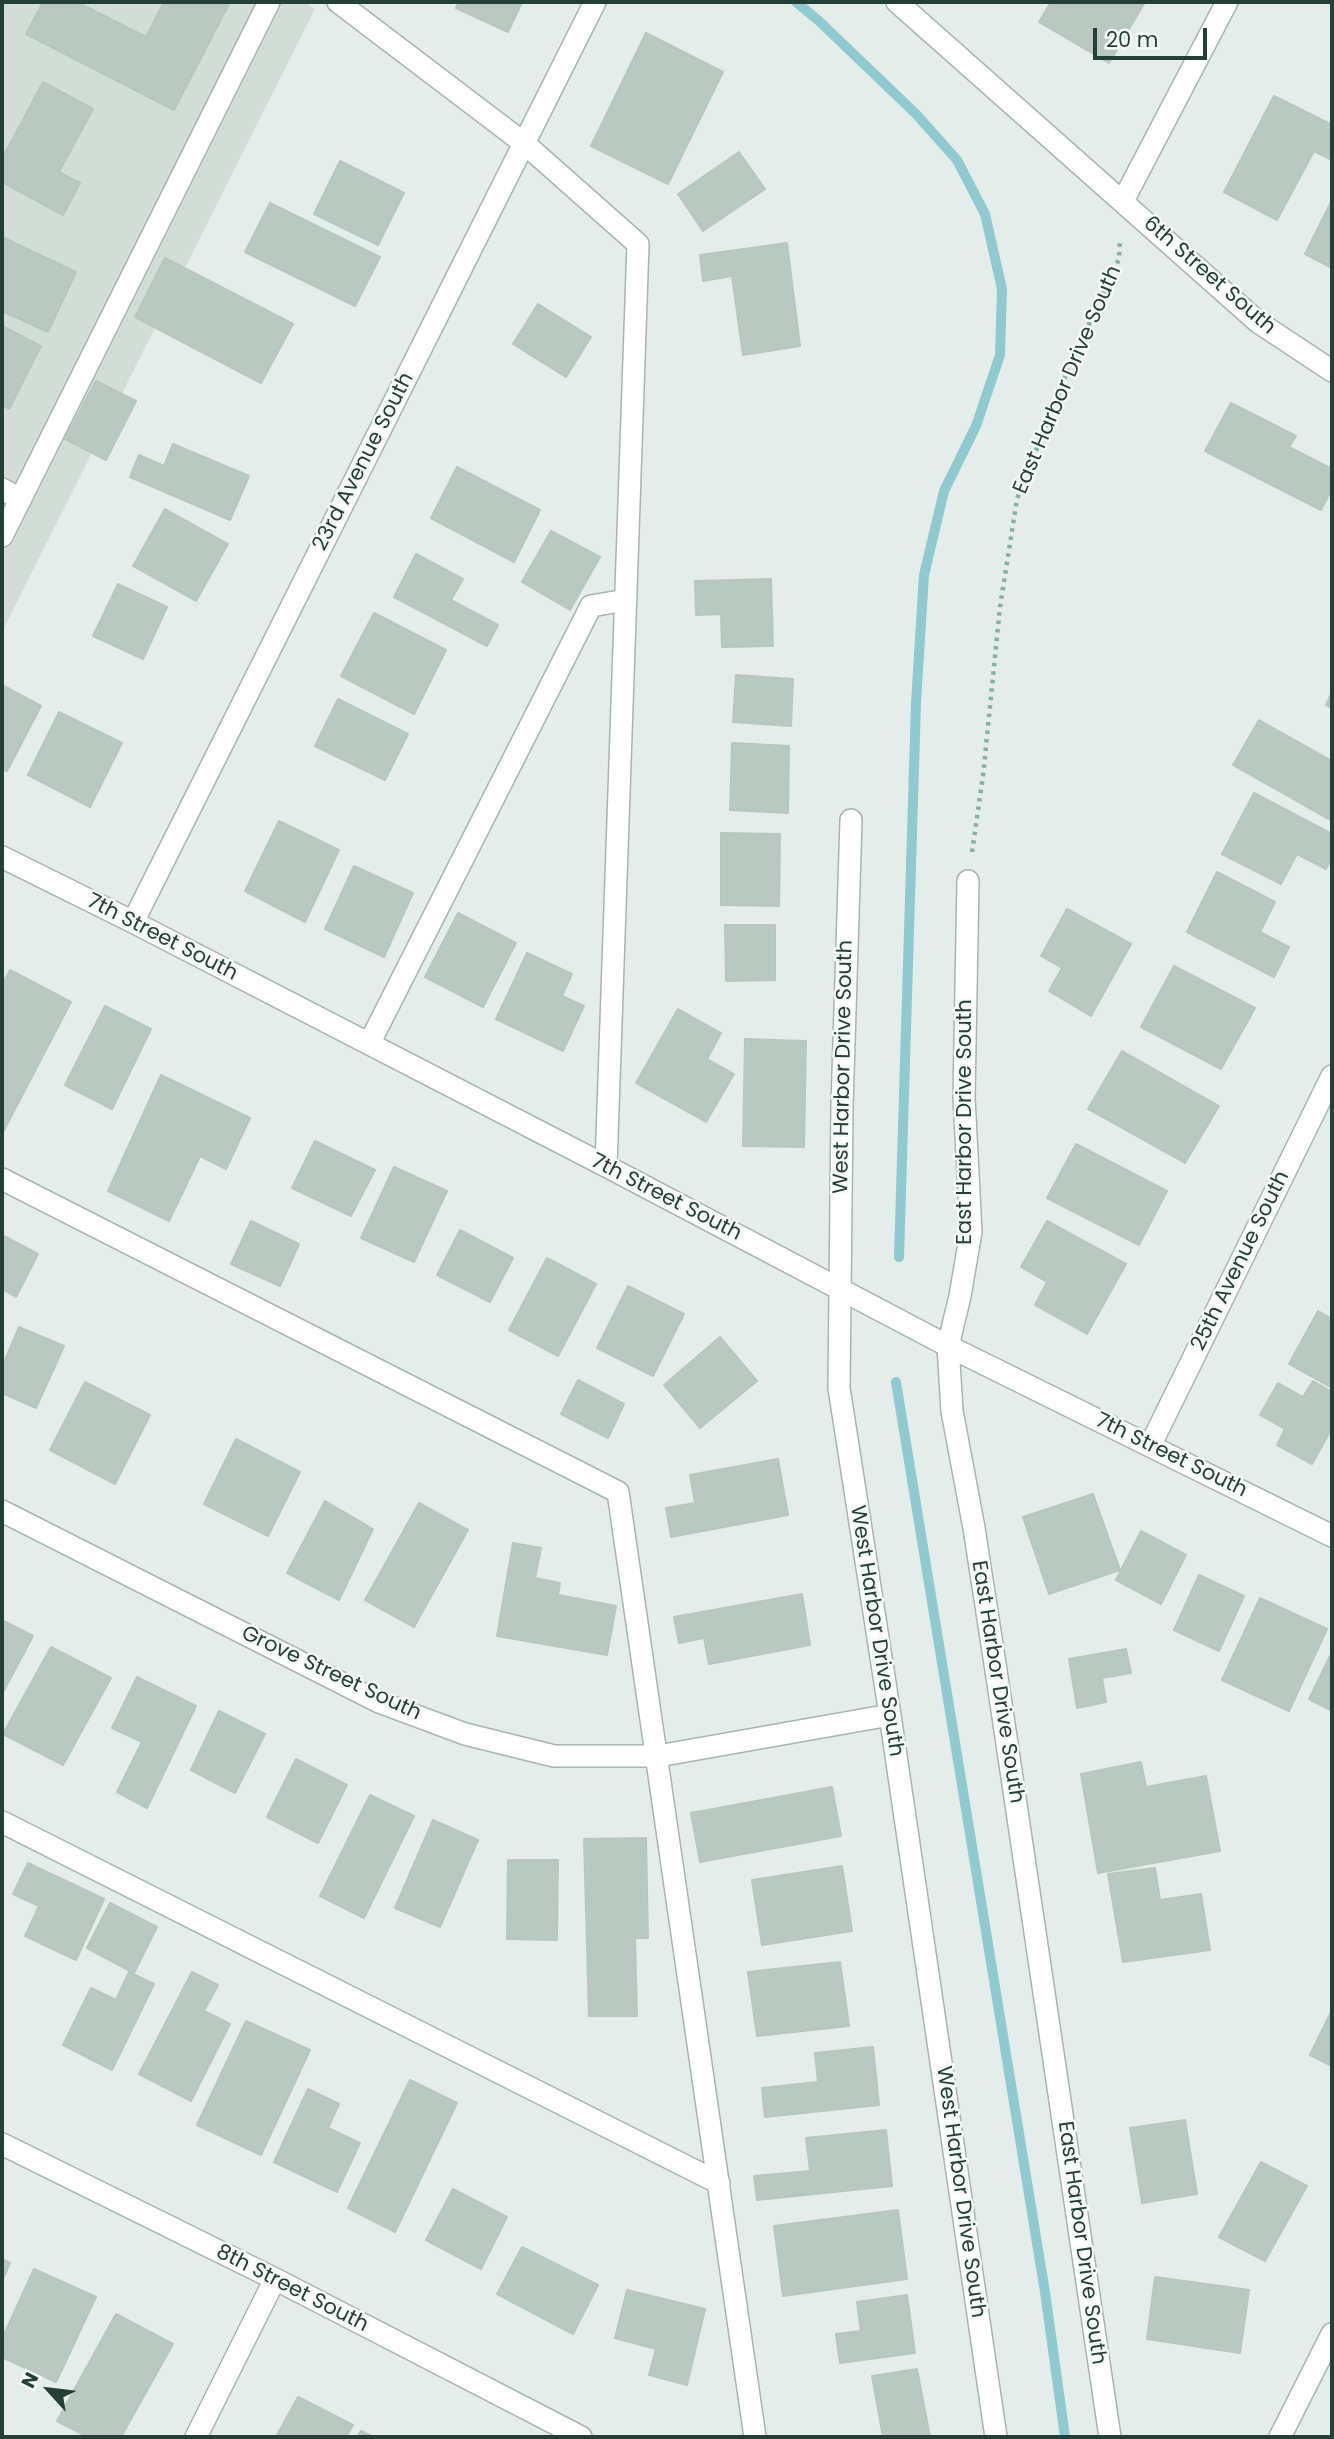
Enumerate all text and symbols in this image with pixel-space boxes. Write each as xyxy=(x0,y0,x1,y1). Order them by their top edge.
scale bar xyxy=(1096,14,1210,58)
text: 20 m xyxy=(1106,25,1159,54)
street label: 6th Street South xyxy=(1138,212,1280,340)
street label: East Harbor Drive South xyxy=(1008,262,1128,498)
street label: 23rd Avenue South xyxy=(308,369,420,555)
street label: 7th Street South xyxy=(83,889,241,987)
street label: West Harbor Drive South xyxy=(829,940,859,1194)
street label: East Harbor Drive South xyxy=(953,999,979,1245)
street label: 7th Street South xyxy=(587,1149,745,1247)
street label: 25th Avenue South xyxy=(1187,1167,1295,1355)
street label: 7th Street South xyxy=(1091,1408,1251,1504)
street label: West Harbor Drive South xyxy=(844,1504,908,1758)
street label: East Harbor Drive South xyxy=(965,1559,1029,1805)
street label: Grove Street South xyxy=(237,1621,425,1727)
street label: West Harbor Drive South xyxy=(930,2065,990,2319)
street label: East Harbor Drive South xyxy=(1051,2120,1111,2366)
street label: 8th Street South xyxy=(212,2240,372,2338)
north arrow xyxy=(14,2355,84,2425)
text: N xyxy=(15,2368,45,2393)

